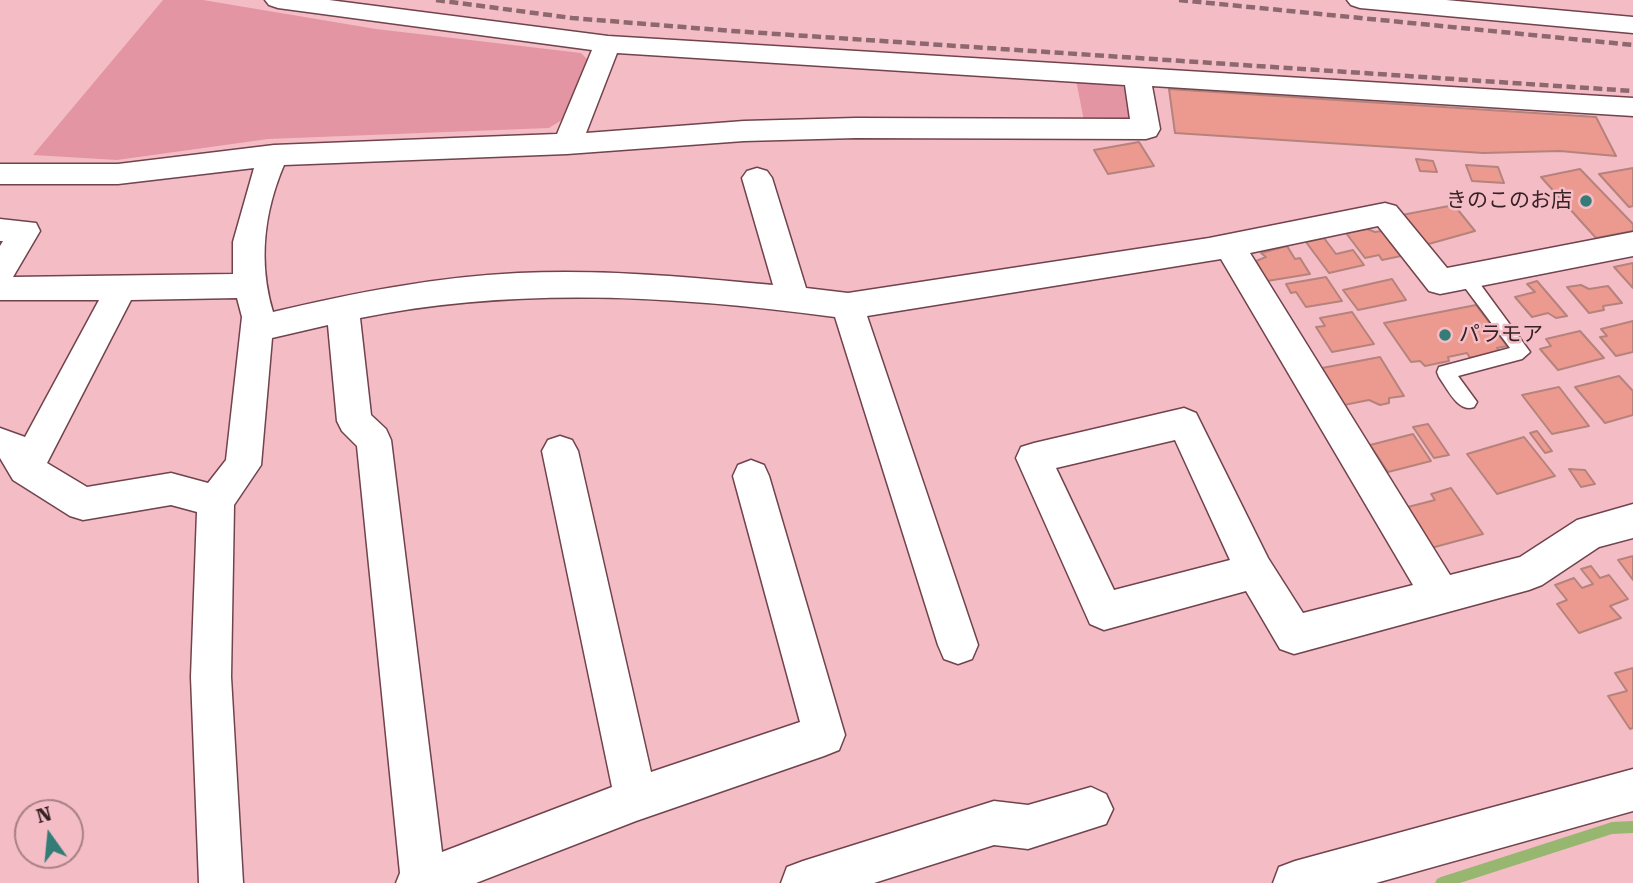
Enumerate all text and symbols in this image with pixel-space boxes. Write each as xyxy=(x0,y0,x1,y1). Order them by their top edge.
place label: きのこのお店 xyxy=(1446,188,1572,214)
marker: きのこのお店 xyxy=(1578,193,1594,209)
place label: パラモア xyxy=(1459,322,1543,348)
marker: パラモア xyxy=(1437,327,1453,343)
north arrow xyxy=(14,799,84,869)
text: N xyxy=(34,802,54,828)

